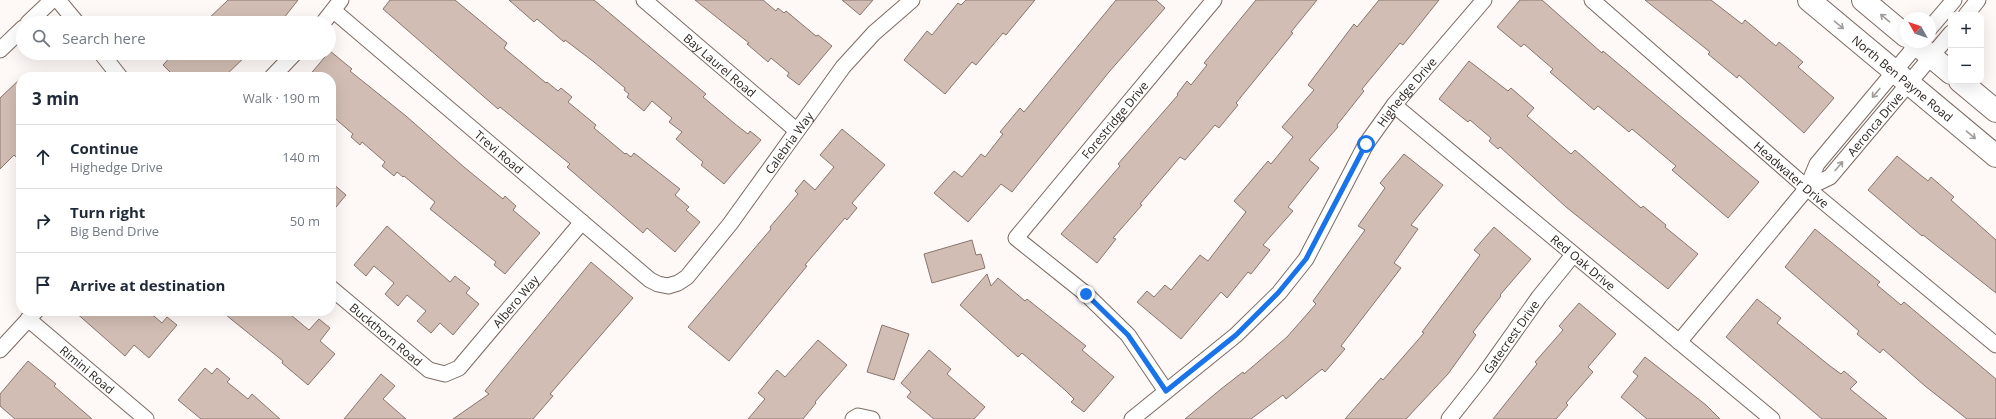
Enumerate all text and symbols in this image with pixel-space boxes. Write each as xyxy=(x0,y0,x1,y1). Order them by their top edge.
north arrow xyxy=(1900,12,1936,48)
map controls xyxy=(1948,12,1984,84)
button: + xyxy=(1948,12,1984,48)
one-way arrow xyxy=(1879,13,1890,22)
search box xyxy=(16,16,336,60)
one-way arrow xyxy=(1833,21,1844,29)
icon: search xyxy=(30,27,52,49)
text: Search here xyxy=(62,28,146,48)
street label: Bay Laurel Road xyxy=(680,29,760,101)
street label: North Ben Payne Road xyxy=(1849,31,1957,125)
button: − xyxy=(1948,48,1984,84)
street label: Highedge Drive xyxy=(1373,53,1440,130)
street label: Forestridge Drive xyxy=(1077,77,1152,162)
text: 3 min xyxy=(32,87,79,110)
street label: Aeronca Drive xyxy=(1843,88,1907,159)
one-way arrow xyxy=(1871,88,1880,99)
text: Walk · 190 m xyxy=(243,89,320,107)
street label: Calebria Way xyxy=(760,107,817,177)
street label: Trevi Road xyxy=(471,126,527,177)
one-way arrow xyxy=(1966,130,1976,139)
route start xyxy=(1357,135,1375,153)
street label: Headwater Drive xyxy=(1750,137,1833,212)
text: Continue xyxy=(70,138,138,158)
icon: ahead xyxy=(32,146,54,168)
text: 140 m xyxy=(282,148,320,166)
text: Highedge Drive xyxy=(70,158,163,176)
one-way arrow xyxy=(1835,161,1844,172)
text: Turn right xyxy=(70,202,145,222)
icon: right xyxy=(32,210,54,232)
text: 50 m xyxy=(290,212,320,230)
text: Big Bend Drive xyxy=(70,222,159,240)
street label: Red Oak Drive xyxy=(1547,230,1619,294)
street label: Albero Way xyxy=(488,270,543,331)
icon: arrive xyxy=(32,274,54,296)
text: Arrive at destination xyxy=(70,275,225,295)
route end xyxy=(1077,285,1095,303)
street label: Gatecrest Drive xyxy=(1479,296,1543,377)
street label: Buckthorn Road xyxy=(346,299,426,370)
street label: Rimini Road xyxy=(57,341,118,397)

